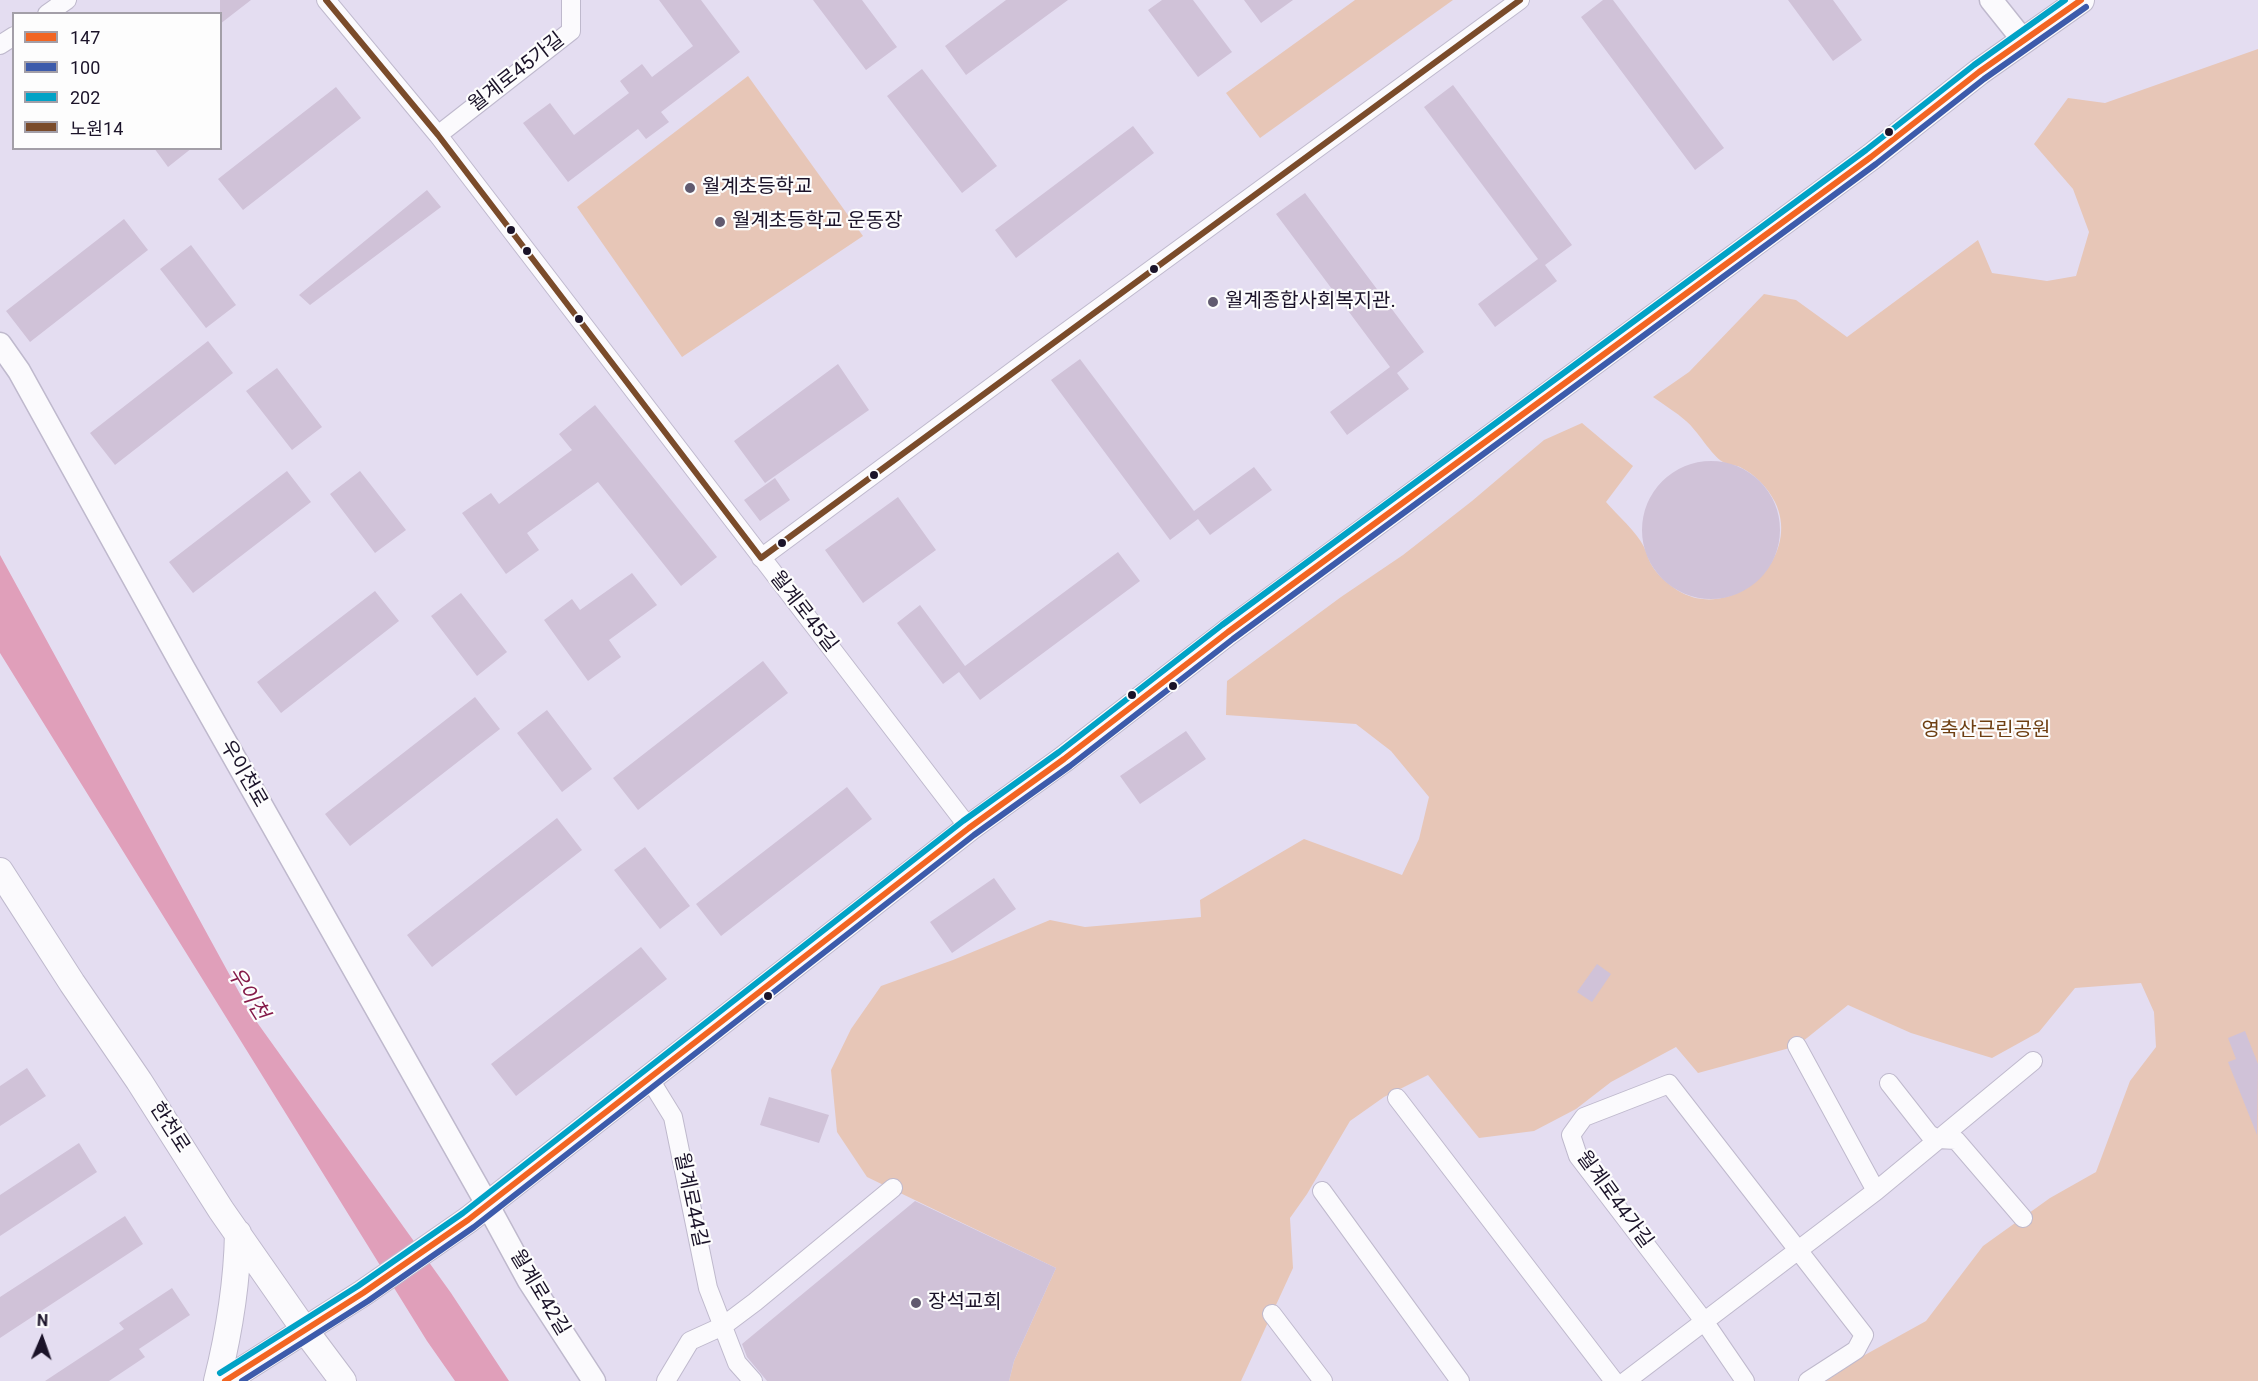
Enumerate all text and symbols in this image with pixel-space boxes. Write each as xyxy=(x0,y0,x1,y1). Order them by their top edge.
legend xyxy=(12,12,222,150)
text: 147 xyxy=(70,27,100,48)
street label: 월계로45가길 xyxy=(465,28,569,118)
text: 100 xyxy=(70,57,100,78)
text: 202 xyxy=(70,87,100,108)
text: 노원14 xyxy=(70,118,123,139)
unlabelled marker xyxy=(1883,126,1895,138)
place label: 월계초등학교 xyxy=(702,176,812,200)
marker: 월계초등학교 xyxy=(683,181,697,195)
place label: 월계초등학교 운동장 xyxy=(732,210,903,234)
marker: 월계초등학교 운동장 xyxy=(713,215,727,229)
unlabelled marker xyxy=(505,224,517,236)
unlabelled marker xyxy=(521,245,533,257)
unlabelled marker xyxy=(1148,263,1160,275)
place label: 월계종합사회복지관. xyxy=(1225,290,1396,314)
marker: 월계종합사회복지관. xyxy=(1206,295,1220,309)
unlabelled marker xyxy=(573,313,585,325)
unlabelled marker xyxy=(868,469,880,481)
unlabelled marker xyxy=(776,537,788,549)
street label: 월계로45길 xyxy=(764,567,842,657)
unlabelled marker xyxy=(1167,680,1179,692)
unlabelled marker xyxy=(1126,689,1138,701)
park label: 영축산근린공원 xyxy=(1922,719,2050,743)
street label: 우이천로 xyxy=(214,736,272,812)
water label: 우이천 xyxy=(221,963,273,1025)
unlabelled marker xyxy=(762,990,774,1002)
street label: 한천로 xyxy=(144,1098,194,1158)
street label: 월계로44가길 xyxy=(1571,1147,1657,1253)
street label: 월계로44길 xyxy=(668,1151,712,1249)
street label: 월계로42길 xyxy=(504,1246,574,1340)
place label: 장석교회 xyxy=(928,1291,1002,1315)
marker: 장석교회 xyxy=(909,1296,923,1310)
north arrow xyxy=(12,1309,72,1369)
text: N xyxy=(37,1311,49,1330)

